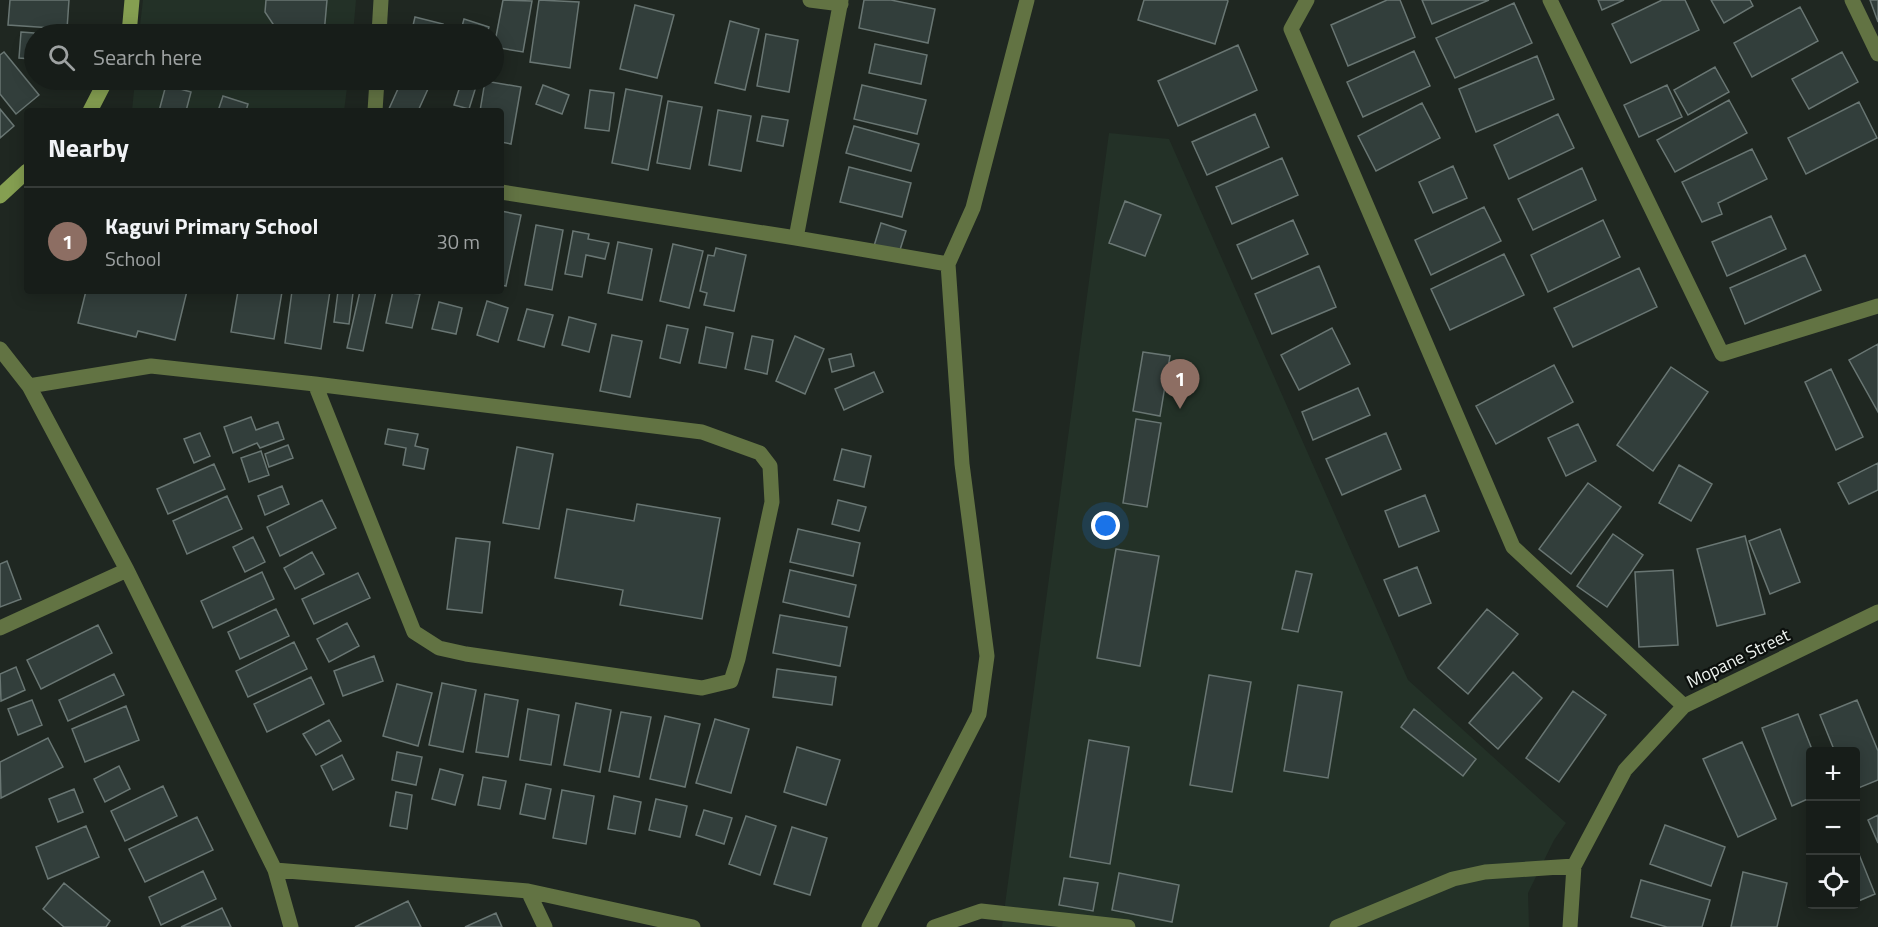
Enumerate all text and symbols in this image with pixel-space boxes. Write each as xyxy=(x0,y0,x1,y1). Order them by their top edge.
search box xyxy=(24,24,504,90)
text: Search here xyxy=(93,40,202,74)
icon: search xyxy=(45,41,78,74)
text: Nearby xyxy=(48,128,129,167)
text: Kaguvi Primary School xyxy=(105,209,318,243)
text: 1 xyxy=(62,226,73,257)
text: 30 m xyxy=(436,226,480,257)
text: School xyxy=(105,243,161,274)
pin: 1 xyxy=(1160,360,1200,409)
your location xyxy=(1091,511,1120,540)
street label: Mopane Street xyxy=(1682,621,1795,695)
map controls xyxy=(1806,747,1860,909)
button: + xyxy=(1806,747,1860,801)
button: − xyxy=(1806,801,1860,855)
button: locate xyxy=(1806,855,1860,909)

